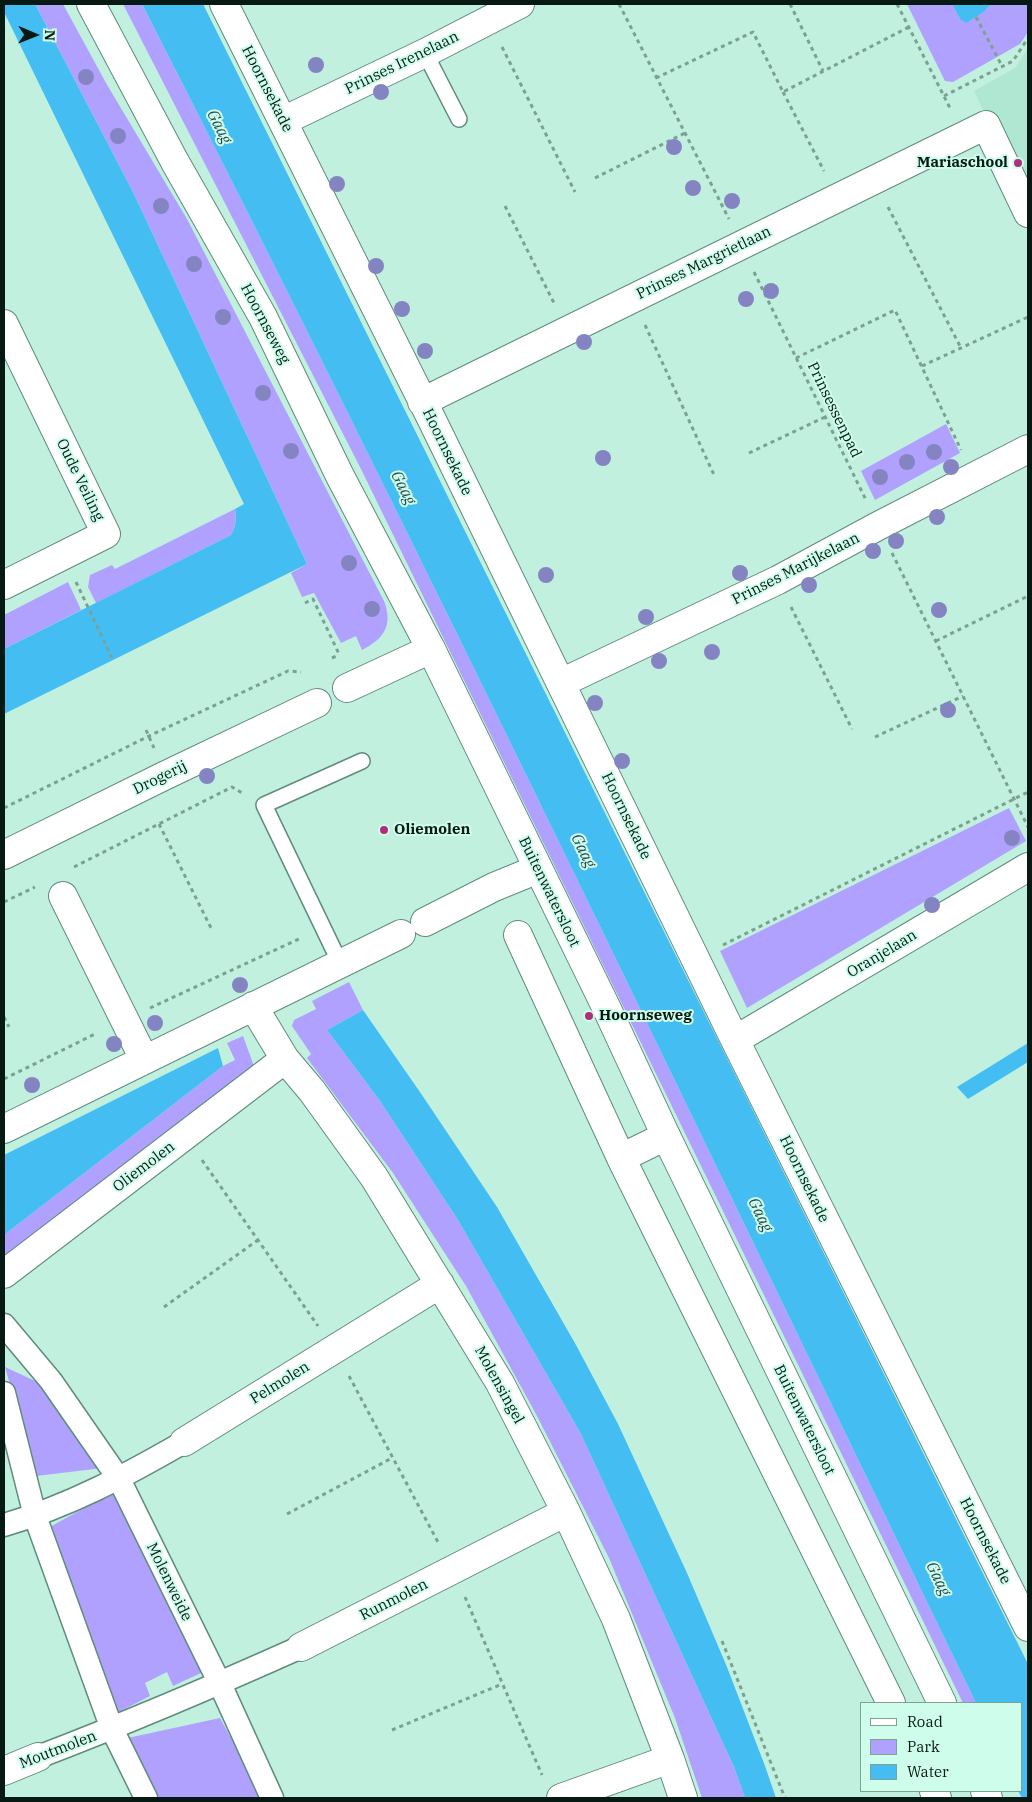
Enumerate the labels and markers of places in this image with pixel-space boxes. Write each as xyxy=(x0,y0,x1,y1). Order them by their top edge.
place label: Mariaschool xyxy=(917,154,1008,172)
marker: Mariaschool xyxy=(1012,157,1024,169)
place label: Oliemolen xyxy=(394,821,470,839)
marker: Oliemolen xyxy=(378,824,390,836)
place label: Hoornseweg xyxy=(599,1007,692,1025)
marker: Hoornseweg xyxy=(583,1010,595,1022)

